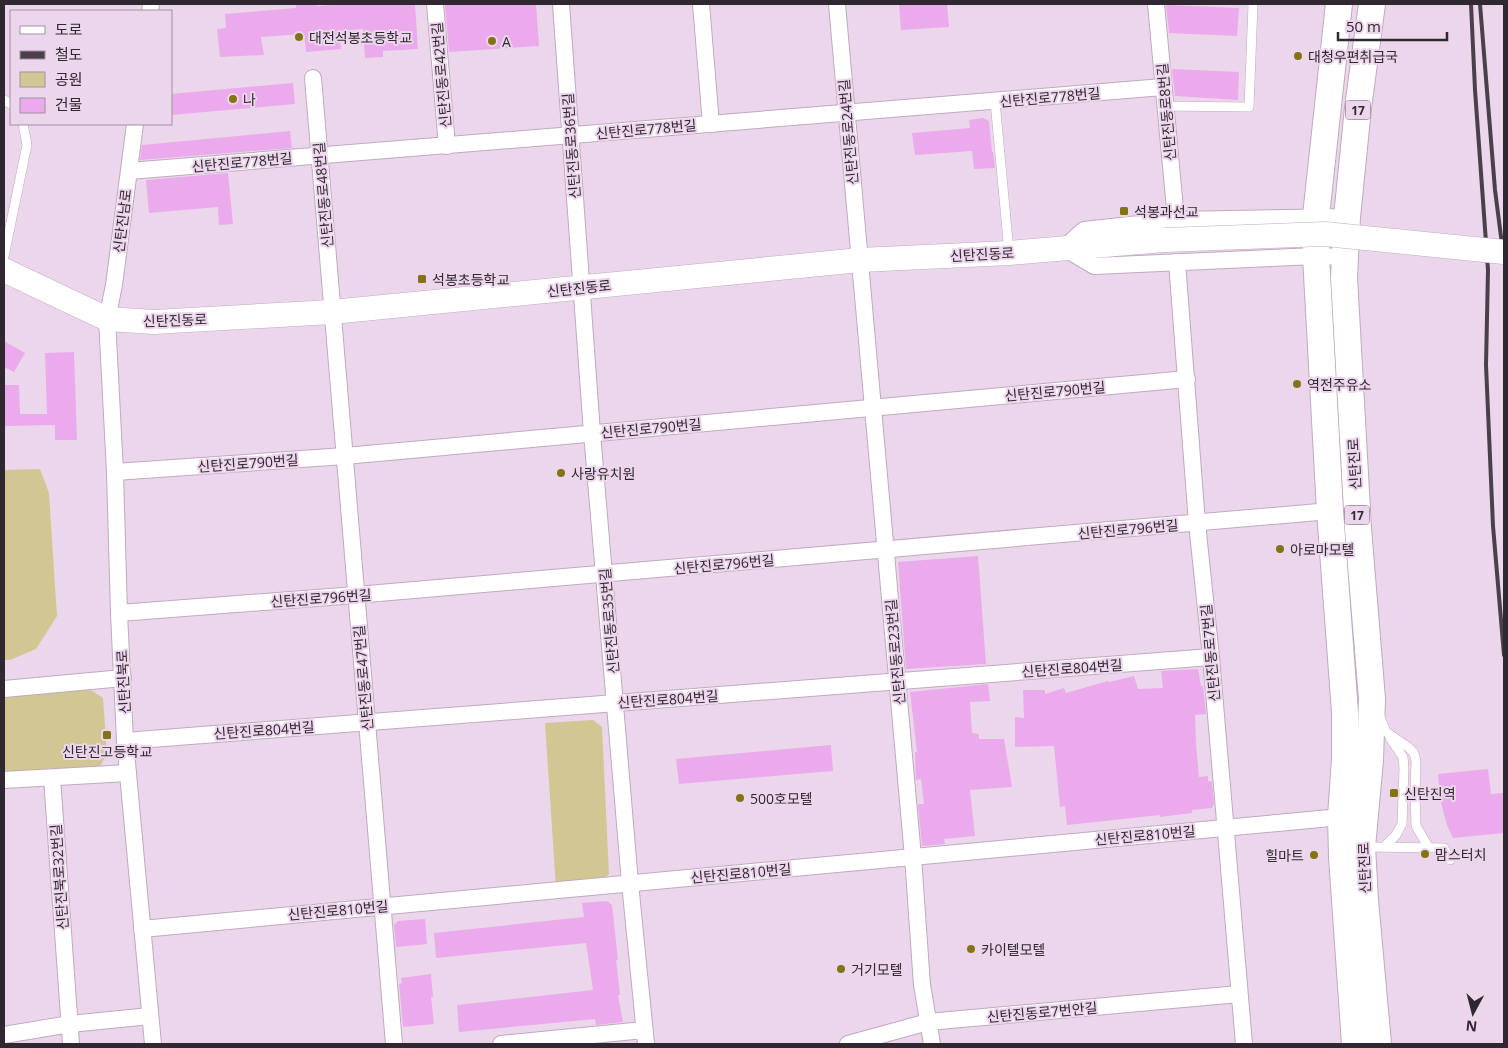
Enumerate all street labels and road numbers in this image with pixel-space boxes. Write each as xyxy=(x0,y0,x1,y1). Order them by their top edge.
street label: 신탄진동로42번길 xyxy=(427,21,455,129)
street label: 신탄진동로8번길 xyxy=(1152,62,1180,162)
street label: 신탄진동로24번길 xyxy=(834,78,862,186)
street label: 신탄진로778번길 xyxy=(999,83,1101,111)
street label: 신탄진동로36번길 xyxy=(558,92,584,200)
road number: 17 xyxy=(1346,100,1370,120)
street label: 신탄진로778번길 xyxy=(595,115,697,143)
street label: 신탄진동로48번길 xyxy=(309,141,337,249)
street label: 신탄진로778번길 xyxy=(191,148,293,176)
street label: 신탄진남로 xyxy=(109,188,135,254)
street label: 신탄진동로 xyxy=(949,243,1015,265)
street label: 신탄진동로 xyxy=(546,275,612,301)
street label: 신탄진동로 xyxy=(142,309,208,331)
street label: 신탄진로790번길 xyxy=(1004,377,1106,405)
street label: 신탄진로790번길 xyxy=(600,414,702,442)
street label: 신탄진로 xyxy=(1343,438,1365,490)
street label: 신탄진로790번길 xyxy=(197,450,299,476)
road number: 17 xyxy=(1344,506,1370,524)
street label: 신탄진로796번길 xyxy=(1077,515,1179,543)
street label: 신탄진로796번길 xyxy=(673,550,775,578)
street label: 신탄진동로35번길 xyxy=(595,567,623,675)
street label: 신탄진로796번길 xyxy=(270,585,372,611)
street label: 신탄진동로23번길 xyxy=(881,598,909,706)
street label: 신탄진동로7번길 xyxy=(1196,603,1224,703)
street label: 신탄진동로47번길 xyxy=(349,624,377,732)
street label: 신탄진북로 xyxy=(112,649,134,715)
street label: 신탄진로804번길 xyxy=(1021,655,1123,681)
street label: 신탄진로804번길 xyxy=(617,686,719,712)
street label: 신탄진로804번길 xyxy=(213,717,315,743)
street label: 신탄진로810번길 xyxy=(1094,821,1196,849)
street label: 신탄진북로32번길 xyxy=(46,823,72,931)
street label: 신탄진로 xyxy=(1354,842,1374,894)
street label: 신탄진로810번길 xyxy=(690,859,792,887)
street label: 신탄진로810번길 xyxy=(287,896,389,924)
street label: 신탄진동로7번안길 xyxy=(986,998,1098,1026)

